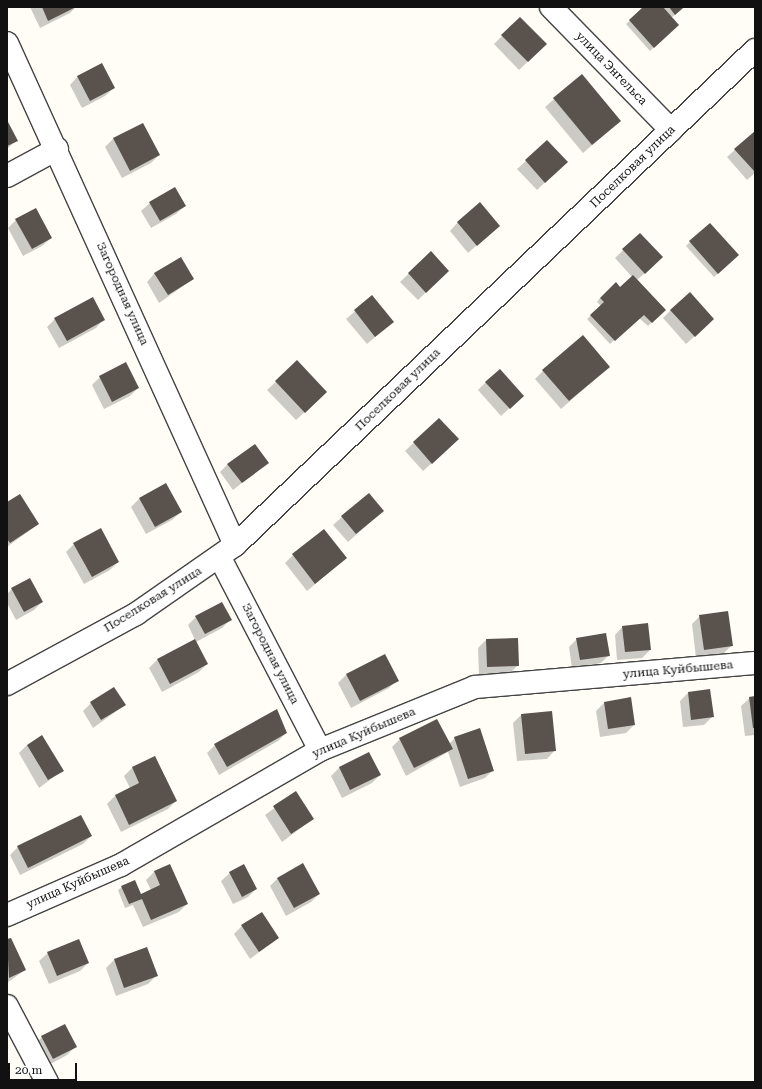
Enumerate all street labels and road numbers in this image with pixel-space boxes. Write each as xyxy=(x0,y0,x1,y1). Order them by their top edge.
street label: улица Энгельса xyxy=(572,29,650,109)
street label: Поселковая улица xyxy=(588,123,678,211)
street label: Загородная улица xyxy=(93,240,151,348)
street label: Поселковая улица xyxy=(353,346,443,434)
street label: Поселковая улица xyxy=(102,564,204,636)
street label: Загородная улица xyxy=(238,601,302,707)
street label: улица Куйбышева xyxy=(622,658,734,682)
street label: улица Куйбышева xyxy=(310,705,418,761)
street label: улица Куйбышева xyxy=(24,854,132,912)

